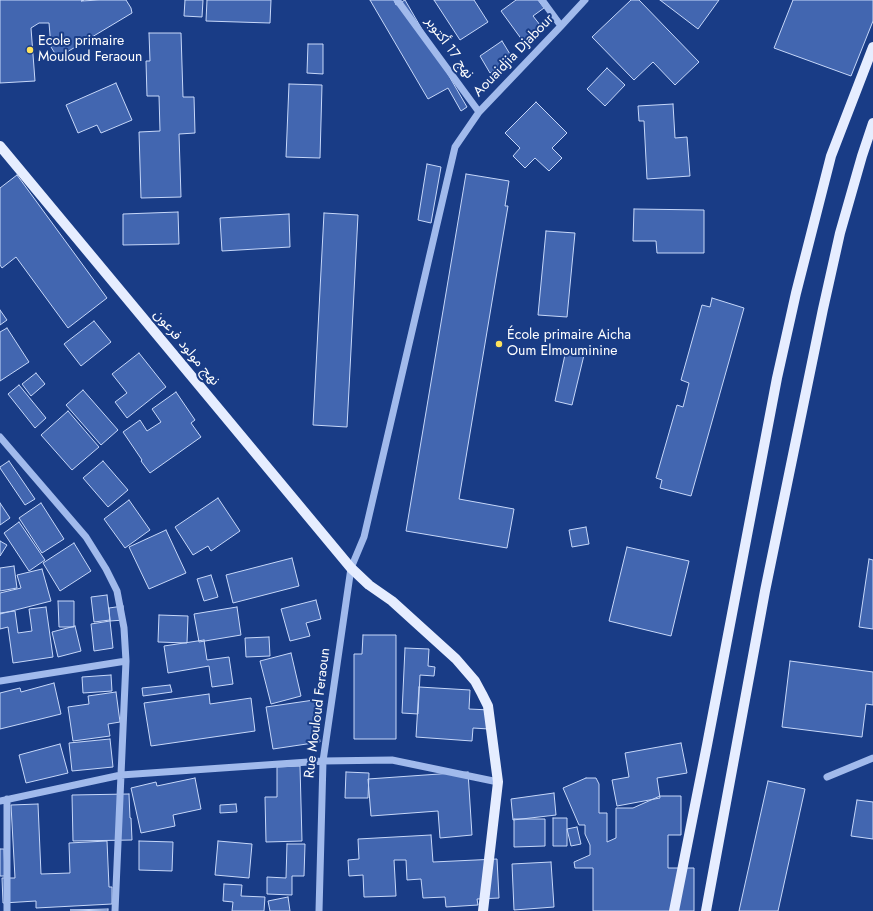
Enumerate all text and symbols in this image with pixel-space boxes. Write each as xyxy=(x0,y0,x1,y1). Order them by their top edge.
street label: Aouaidjia Djabour xyxy=(470,11,558,101)
street label: نهج 17 أكتوبر xyxy=(421,14,477,82)
place label: Ecole primaire Mouloud Feraoun xyxy=(38,34,142,66)
marker: Ecole primaire Mouloud Feraoun xyxy=(25,45,35,55)
street label: نهج مولود فرعون xyxy=(149,307,223,389)
place label: École primaire Aicha Oum Elmouminine xyxy=(507,328,631,360)
marker: École primaire Aicha Oum Elmouminine xyxy=(494,339,504,349)
street label: Rue Mouloud Feraoun xyxy=(302,647,334,779)

